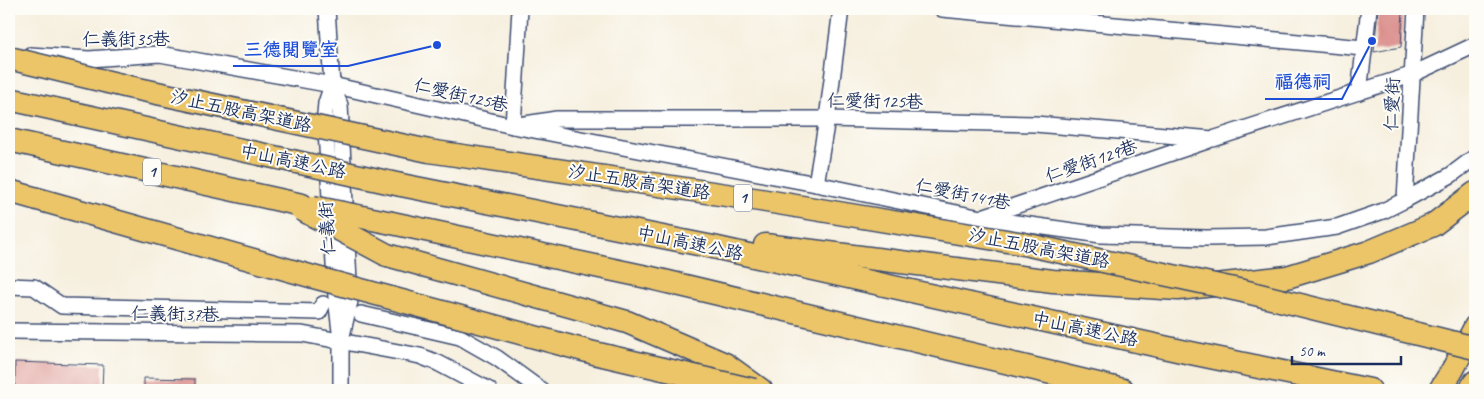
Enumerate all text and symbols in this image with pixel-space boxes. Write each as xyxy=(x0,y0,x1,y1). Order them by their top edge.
street label: 仁義街35巷 xyxy=(82,28,170,50)
callout: 三德閱覽室 xyxy=(233,32,348,66)
text: 三德閱覽室 xyxy=(243,38,339,62)
callout: 福德祠 xyxy=(1265,65,1342,99)
text: 福德祠 xyxy=(1274,70,1332,94)
street label: 仁愛街125巷 xyxy=(412,73,510,117)
street label: 仁愛街 xyxy=(1380,77,1404,131)
street label: 汐止五股高架道路 xyxy=(168,85,314,137)
street label: 仁愛街125巷 xyxy=(827,89,923,113)
street label: 仁愛街129巷 xyxy=(1042,135,1140,187)
street label: 中山高速公路 xyxy=(238,139,348,183)
road number: 1 xyxy=(143,158,161,186)
street label: 汐止五股高架道路 xyxy=(566,160,712,204)
street label: 仁愛街141巷 xyxy=(914,174,1012,214)
road number: 1 xyxy=(734,184,752,212)
street label: 仁義街 xyxy=(315,200,339,256)
street label: 中山高速公路 xyxy=(635,221,745,265)
street label: 汐止五股高架道路 xyxy=(966,223,1112,273)
street label: 仁義街37巷 xyxy=(131,302,219,326)
street label: 中山高速公路 xyxy=(1030,307,1140,351)
scale bar xyxy=(1292,334,1400,366)
text: 50 m xyxy=(1299,342,1326,361)

